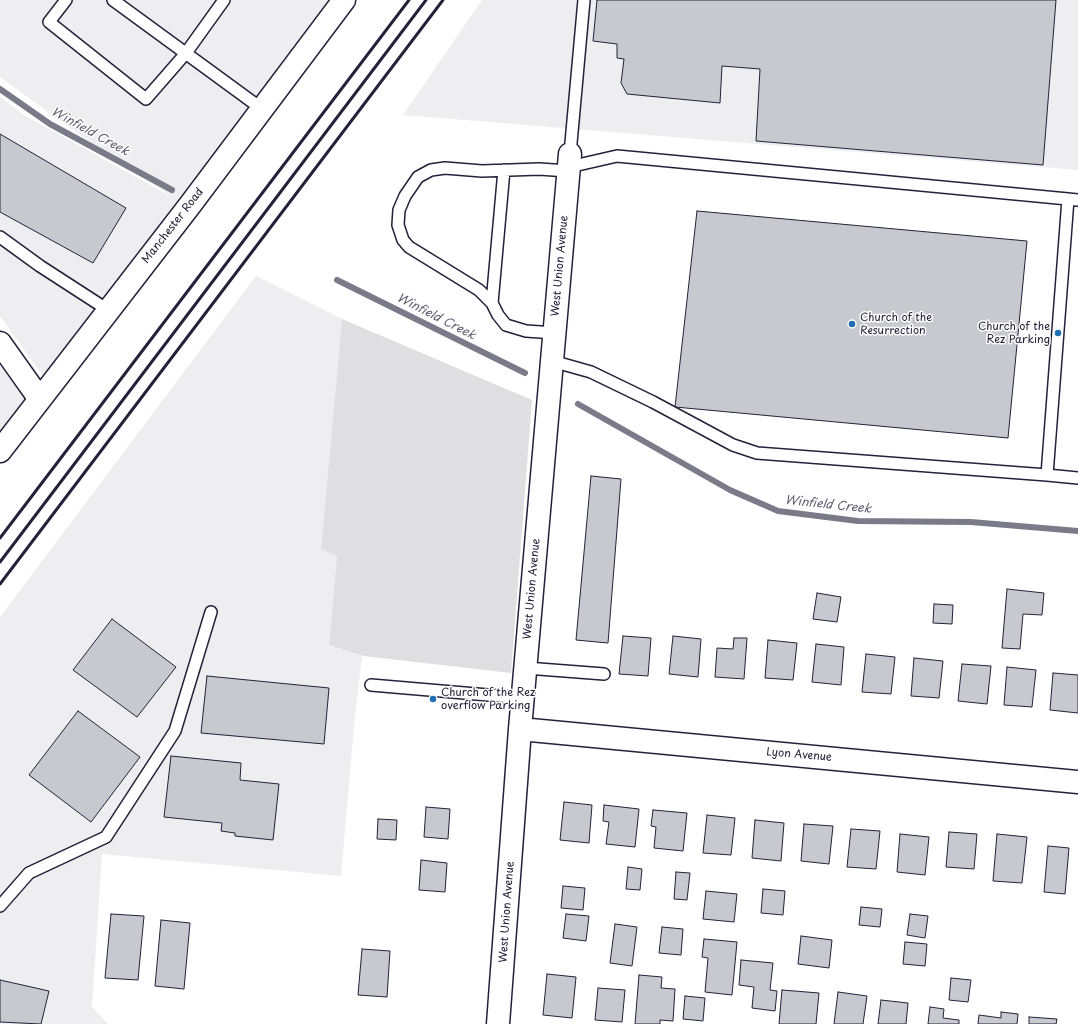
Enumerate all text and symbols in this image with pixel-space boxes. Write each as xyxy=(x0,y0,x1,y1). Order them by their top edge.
water label: Winfield Creek xyxy=(49,105,131,159)
street label: Manchester Road xyxy=(140,186,206,266)
street label: West Union Avenue xyxy=(549,215,571,317)
water label: Winfield Creek xyxy=(394,291,478,343)
place label: Church of the Resurrection xyxy=(860,311,932,337)
marker: Church of the Resurrection xyxy=(847,319,857,329)
place label: Church of the Rez Parking xyxy=(978,320,1050,346)
marker: Church of the Rez Parking xyxy=(1053,328,1063,338)
water label: Winfield Creek xyxy=(784,493,872,517)
street label: West Union Avenue xyxy=(521,538,543,640)
place label: Church of the Rez overflow Parking xyxy=(441,686,535,712)
marker: Church of the Rez overflow Parking xyxy=(428,694,438,704)
street label: Lyon Avenue xyxy=(766,746,832,764)
street label: West Union Avenue xyxy=(497,861,517,963)

